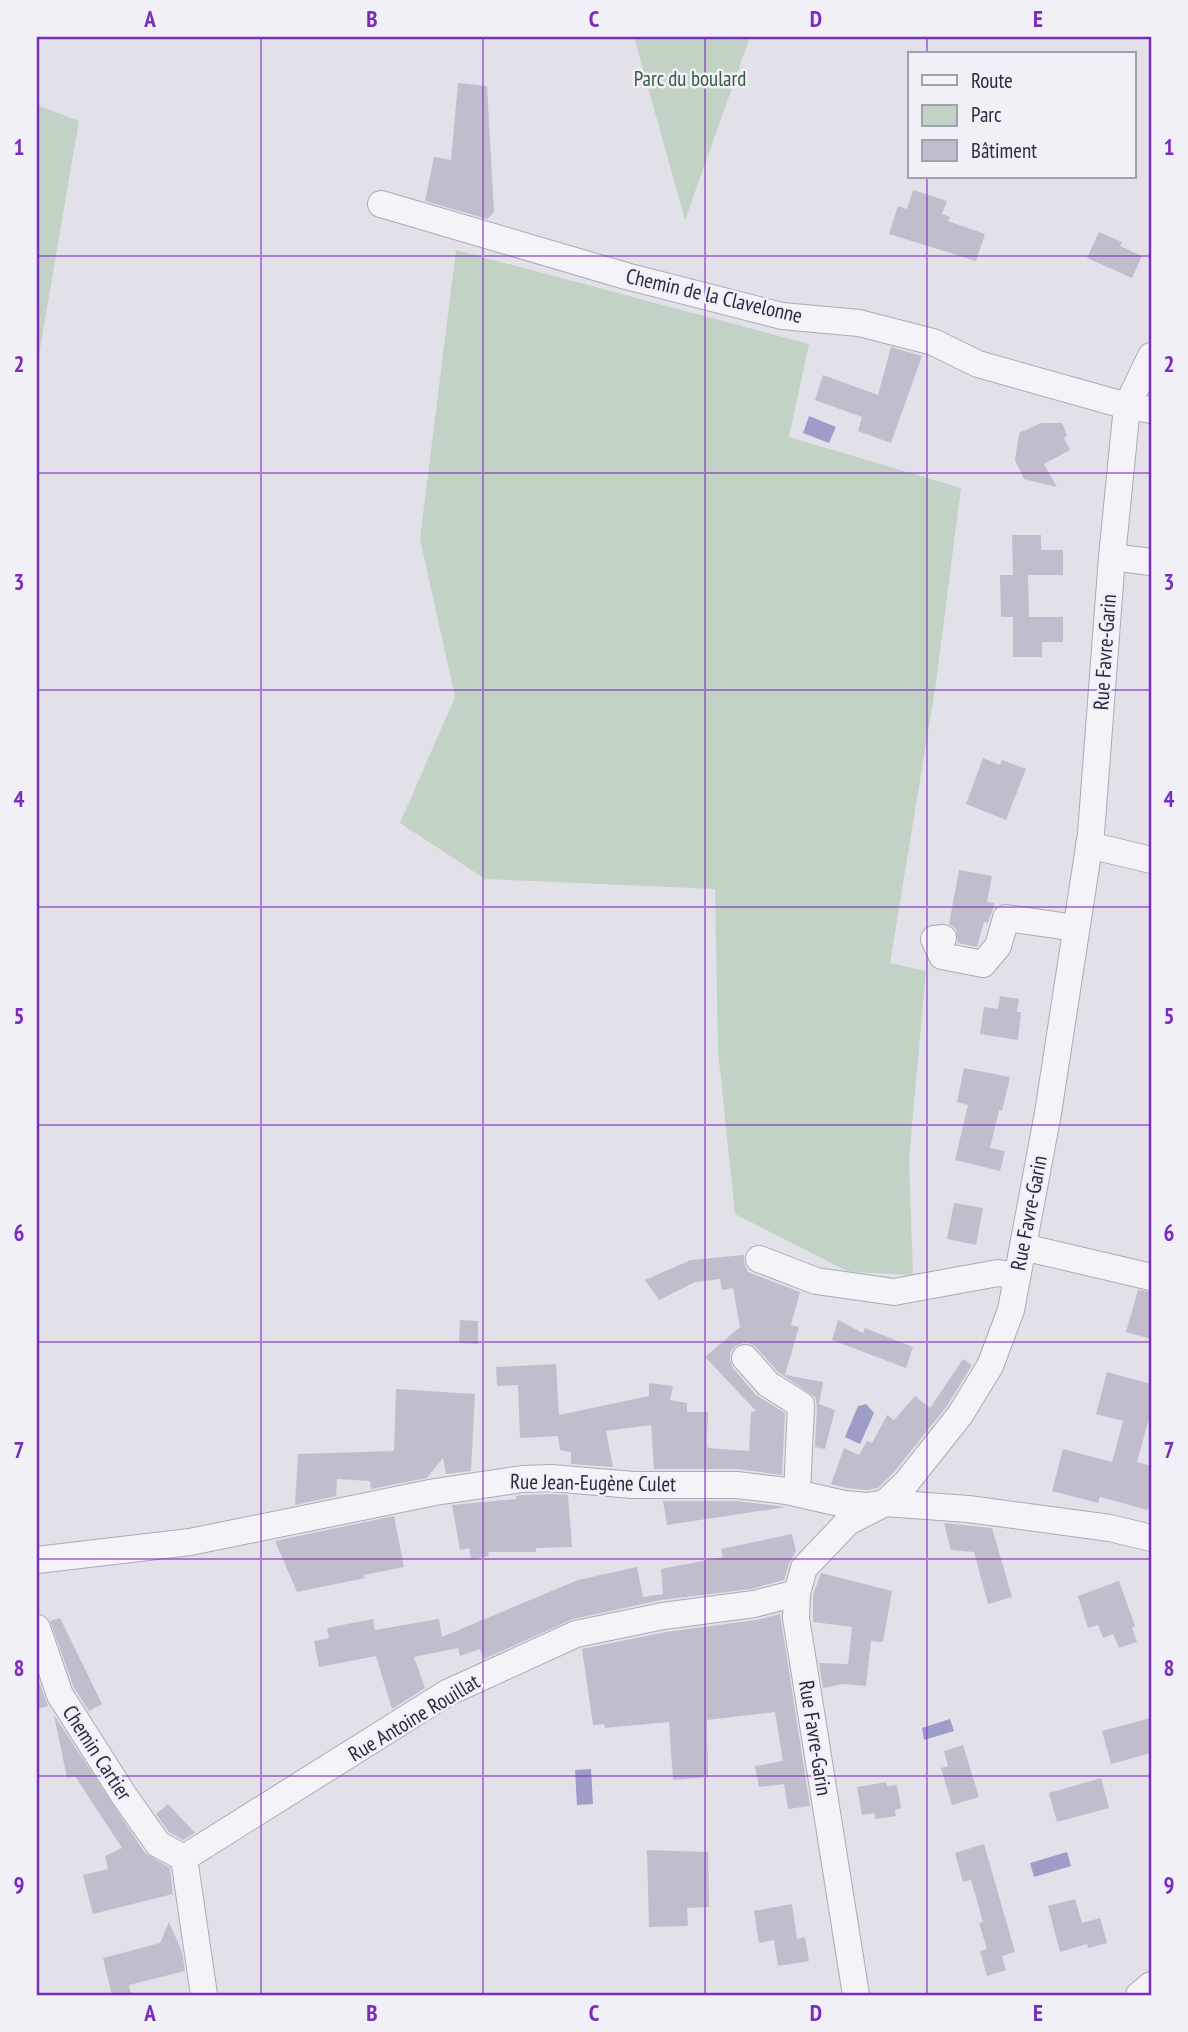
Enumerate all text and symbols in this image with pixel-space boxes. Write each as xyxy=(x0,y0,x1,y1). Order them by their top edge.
text: A xyxy=(143,4,156,33)
text: B xyxy=(366,4,378,33)
text: C xyxy=(589,4,600,33)
text: D xyxy=(810,4,822,33)
text: E xyxy=(1033,4,1043,33)
legend xyxy=(908,52,1136,178)
park label: Parc du boulard xyxy=(634,65,746,92)
text: Route xyxy=(971,67,1013,94)
text: Parc xyxy=(971,101,1002,128)
text: 1 xyxy=(14,132,25,161)
text: 1 xyxy=(1164,132,1175,161)
text: Bâtiment xyxy=(971,137,1037,164)
street label: Chemin de la Clavelonne xyxy=(623,262,805,329)
text: 2 xyxy=(14,349,25,378)
text: 2 xyxy=(1164,349,1175,378)
text: 3 xyxy=(14,567,25,596)
text: 3 xyxy=(1164,567,1175,596)
street label: Rue Favre-Garin xyxy=(1087,593,1122,711)
text: 4 xyxy=(14,784,25,813)
text: 4 xyxy=(1164,784,1175,813)
text: 5 xyxy=(14,1001,25,1030)
text: 5 xyxy=(1164,1001,1175,1030)
street label: Rue Favre-Garin xyxy=(1004,1153,1053,1273)
text: 6 xyxy=(14,1218,25,1247)
text: 6 xyxy=(1164,1218,1175,1247)
text: 7 xyxy=(14,1435,25,1464)
text: 7 xyxy=(1164,1435,1175,1464)
street label: Rue Jean-Eugène Culet xyxy=(510,1468,676,1497)
text: 8 xyxy=(14,1653,25,1682)
text: 8 xyxy=(1164,1653,1175,1682)
street label: Rue Antoine Rouillat xyxy=(343,1668,485,1767)
street label: Rue Favre-Garin xyxy=(793,1678,838,1797)
street label: Chemin Cartier xyxy=(57,1700,138,1806)
text: 9 xyxy=(14,1870,25,1899)
text: 9 xyxy=(1164,1870,1175,1899)
text: A xyxy=(143,1998,156,2027)
text: B xyxy=(366,1998,378,2027)
text: C xyxy=(589,1998,600,2027)
text: D xyxy=(810,1998,822,2027)
text: E xyxy=(1033,1998,1043,2027)

